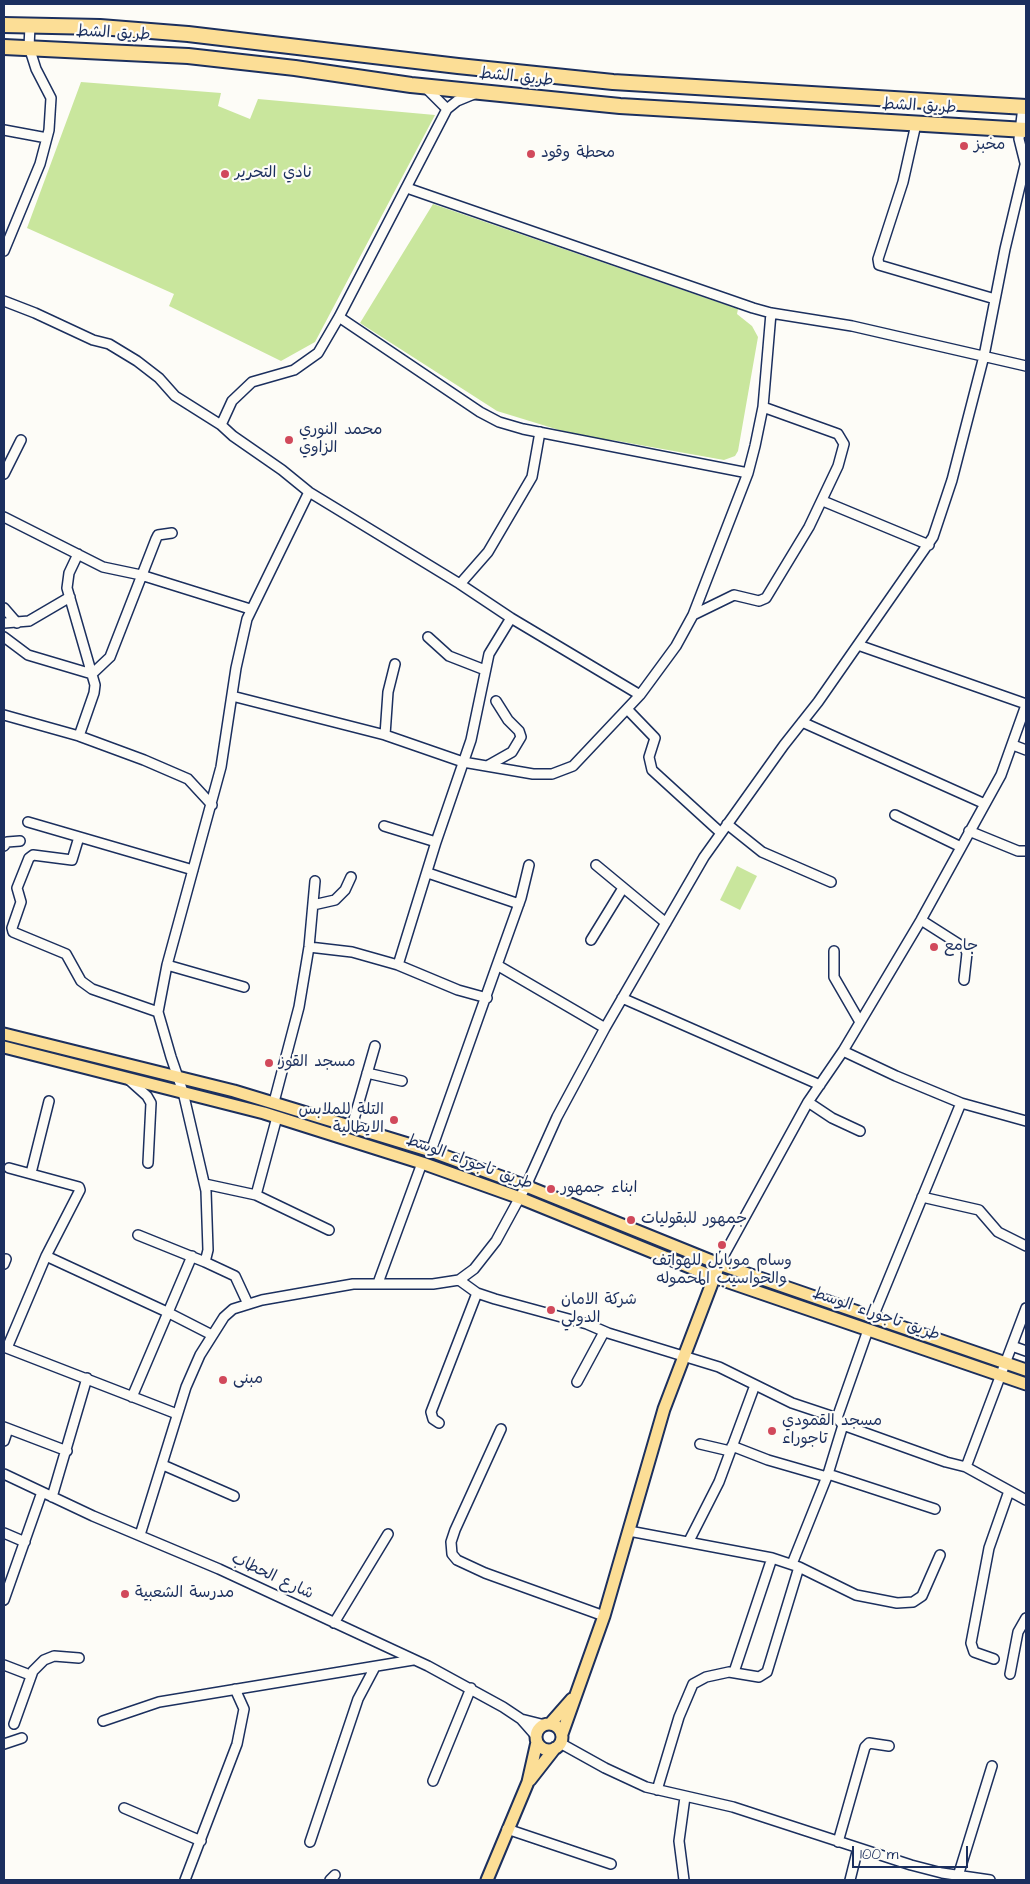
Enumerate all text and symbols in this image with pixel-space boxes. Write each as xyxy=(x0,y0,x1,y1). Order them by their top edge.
street label: طريق الشط xyxy=(75,22,151,46)
street label: طريق الشط xyxy=(478,65,554,91)
street label: طريق الشط xyxy=(881,95,957,119)
place label: مخبز xyxy=(974,136,1005,156)
marker: مخبز xyxy=(958,140,970,152)
place label: محطة وقود xyxy=(541,144,615,164)
marker: محطة وقود xyxy=(525,148,537,160)
place label: نادي التحرير xyxy=(235,164,312,184)
marker: نادي التحرير xyxy=(219,168,231,180)
place label: محمد النوري الزاوي xyxy=(299,421,382,459)
marker: محمد النوري الزاوي xyxy=(283,434,295,446)
place label: جامع xyxy=(944,937,978,957)
marker: جامع xyxy=(928,941,940,953)
place label: مسجد القوز xyxy=(279,1053,355,1073)
marker: مسجد القوز xyxy=(263,1057,275,1069)
place label: التلة للملابس الايطالية xyxy=(299,1101,384,1139)
marker: التلة للملابس الايطالية xyxy=(388,1114,400,1126)
street label: طريق تاجوراء الوسط xyxy=(403,1131,535,1195)
place label: ابناء جمهور xyxy=(561,1179,637,1199)
marker: ابناء جمهور xyxy=(545,1183,557,1195)
place label: جمهور للبقوليات xyxy=(641,1210,747,1230)
marker: جمهور للبقوليات xyxy=(625,1214,637,1226)
marker: وسام موبايل للهواتف والحواسيب المحموله xyxy=(716,1239,728,1251)
place label: وسام موبايل للهواتف والحواسيب المحموله xyxy=(652,1252,792,1290)
street label: طريق تاجوراء الوسط xyxy=(810,1284,942,1346)
place label: شركة الامان الدولي xyxy=(561,1291,637,1329)
marker: شركة الامان الدولي xyxy=(545,1304,557,1316)
place label: مبنى xyxy=(233,1370,263,1390)
marker: مبنى xyxy=(217,1374,229,1386)
place label: مسجد القمودي تاجوراء xyxy=(782,1412,882,1450)
marker: مسجد القمودي تاجوراء xyxy=(766,1425,778,1437)
street label: شارع الحطاب xyxy=(228,1550,316,1604)
place label: مدرسة الشعبية xyxy=(135,1584,234,1604)
marker: مدرسة الشعبية xyxy=(119,1588,131,1600)
scale bar xyxy=(855,1836,971,1868)
text: 100 m xyxy=(860,1844,899,1865)

